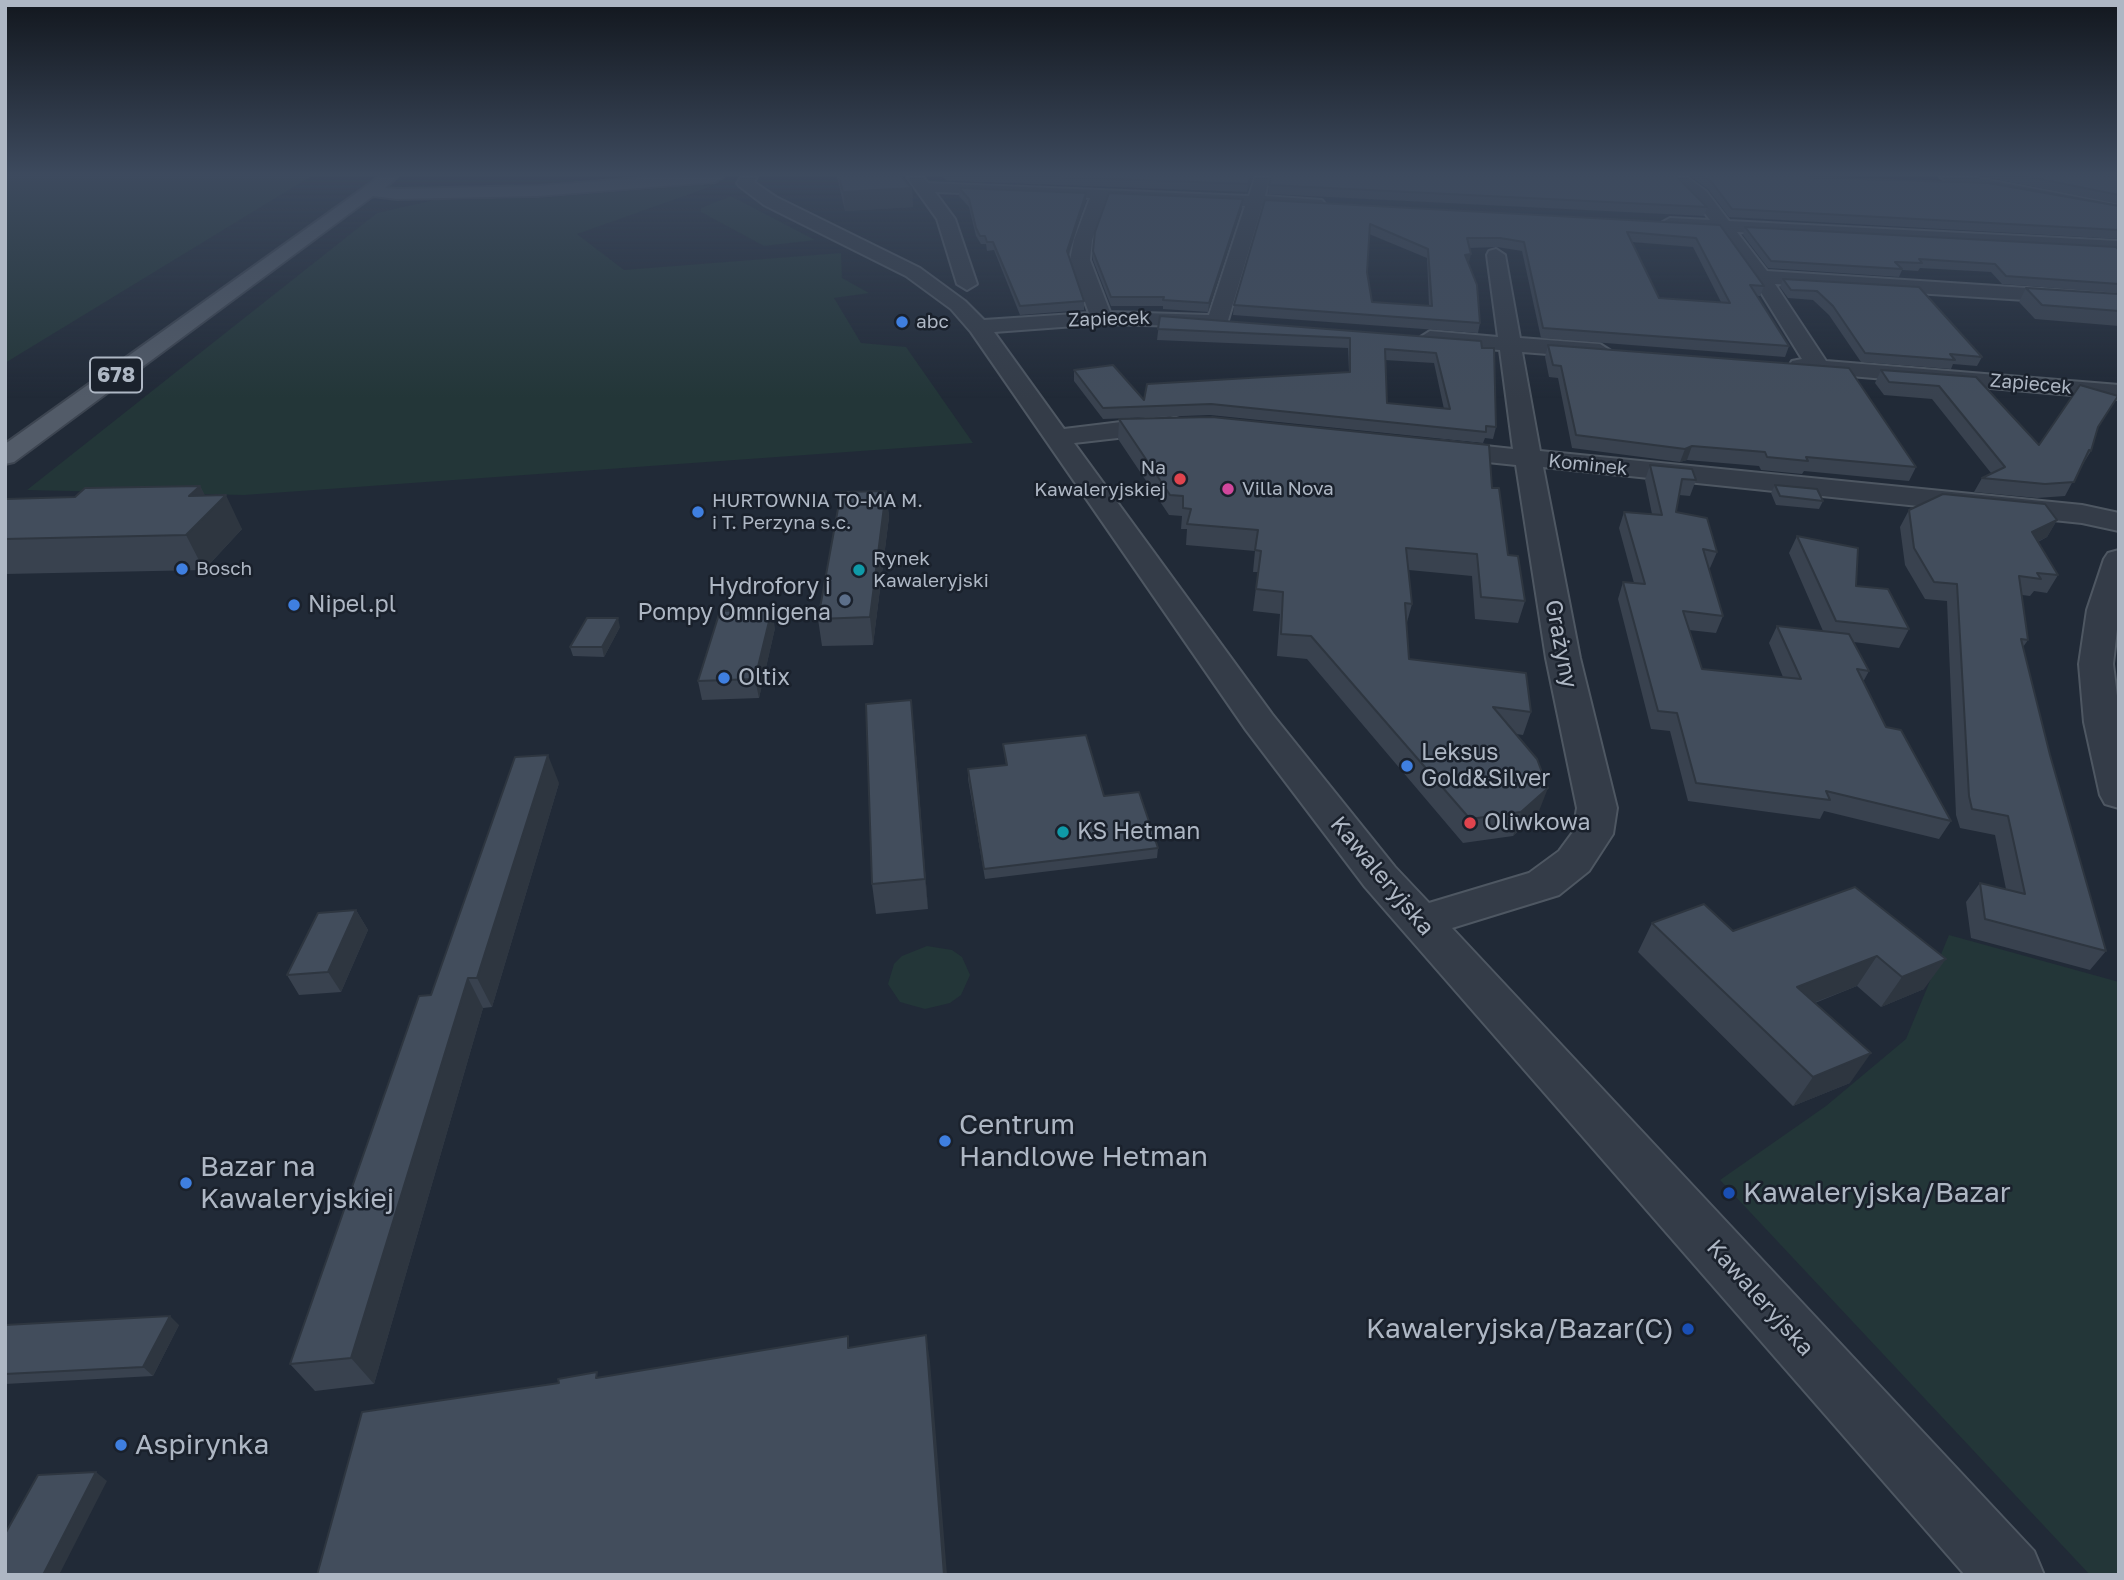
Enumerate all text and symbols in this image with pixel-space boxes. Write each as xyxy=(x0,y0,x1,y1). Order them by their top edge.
street label: Zapiecek xyxy=(1068,306,1150,332)
place label: abc xyxy=(916,311,949,333)
marker: abc xyxy=(894,314,910,330)
road number: 678 xyxy=(90,358,142,392)
street label: Zapiecek xyxy=(1989,369,2073,399)
street label: Kominek xyxy=(1547,450,1629,480)
place label: Na Kawaleryjskiej xyxy=(1034,457,1166,501)
marker: Na Kawaleryjskiej xyxy=(1172,471,1188,487)
place label: Villa Nova xyxy=(1242,478,1334,500)
marker: Villa Nova xyxy=(1220,481,1236,497)
place label: HURTOWNIA TO-MA M. i T. Perzyna s.c. xyxy=(712,490,923,534)
marker: HURTOWNIA TO-MA M. i T. Perzyna s.c. xyxy=(690,504,706,520)
place label: Rynek Kawaleryjski xyxy=(873,548,989,592)
place label: Bosch xyxy=(196,558,252,580)
marker: Bosch xyxy=(174,561,190,577)
marker: Rynek Kawaleryjski xyxy=(851,562,867,578)
place label: Hydrofory i Pompy Omnigena xyxy=(637,573,831,627)
place label: Nipel.pl xyxy=(308,591,396,619)
marker: Hydrofory i Pompy Omnigena xyxy=(837,592,853,608)
marker: Nipel.pl xyxy=(286,597,302,613)
street label: Grażyny xyxy=(1539,598,1583,690)
place label: Oltix xyxy=(738,664,790,692)
marker: Oltix xyxy=(716,670,732,686)
place label: Leksus Gold&Silver xyxy=(1421,739,1550,793)
marker: Leksus Gold&Silver xyxy=(1399,758,1415,774)
place label: Oliwkowa xyxy=(1484,809,1590,837)
street label: Kawaleryjska xyxy=(1324,811,1440,941)
marker: Oliwkowa xyxy=(1462,815,1478,831)
place label: KS Hetman xyxy=(1077,818,1200,846)
marker: KS Hetman xyxy=(1055,824,1071,840)
place label: Centrum Handlowe Hetman xyxy=(959,1108,1208,1174)
marker: Centrum Handlowe Hetman xyxy=(937,1133,953,1149)
place label: Bazar na Kawaleryjskiej xyxy=(200,1150,394,1216)
marker: Bazar na Kawaleryjskiej xyxy=(178,1175,194,1191)
place label: Kawaleryjska/Bazar xyxy=(1743,1176,2011,1210)
marker: Kawaleryjska/Bazar xyxy=(1721,1185,1737,1201)
street label: Kawaleryjska xyxy=(1701,1234,1819,1362)
place label: Kawaleryjska/Bazar(C) xyxy=(1366,1312,1674,1346)
marker: Kawaleryjska/Bazar(C) xyxy=(1680,1321,1696,1337)
place label: Aspirynka xyxy=(135,1428,269,1462)
marker: Aspirynka xyxy=(113,1437,129,1453)

